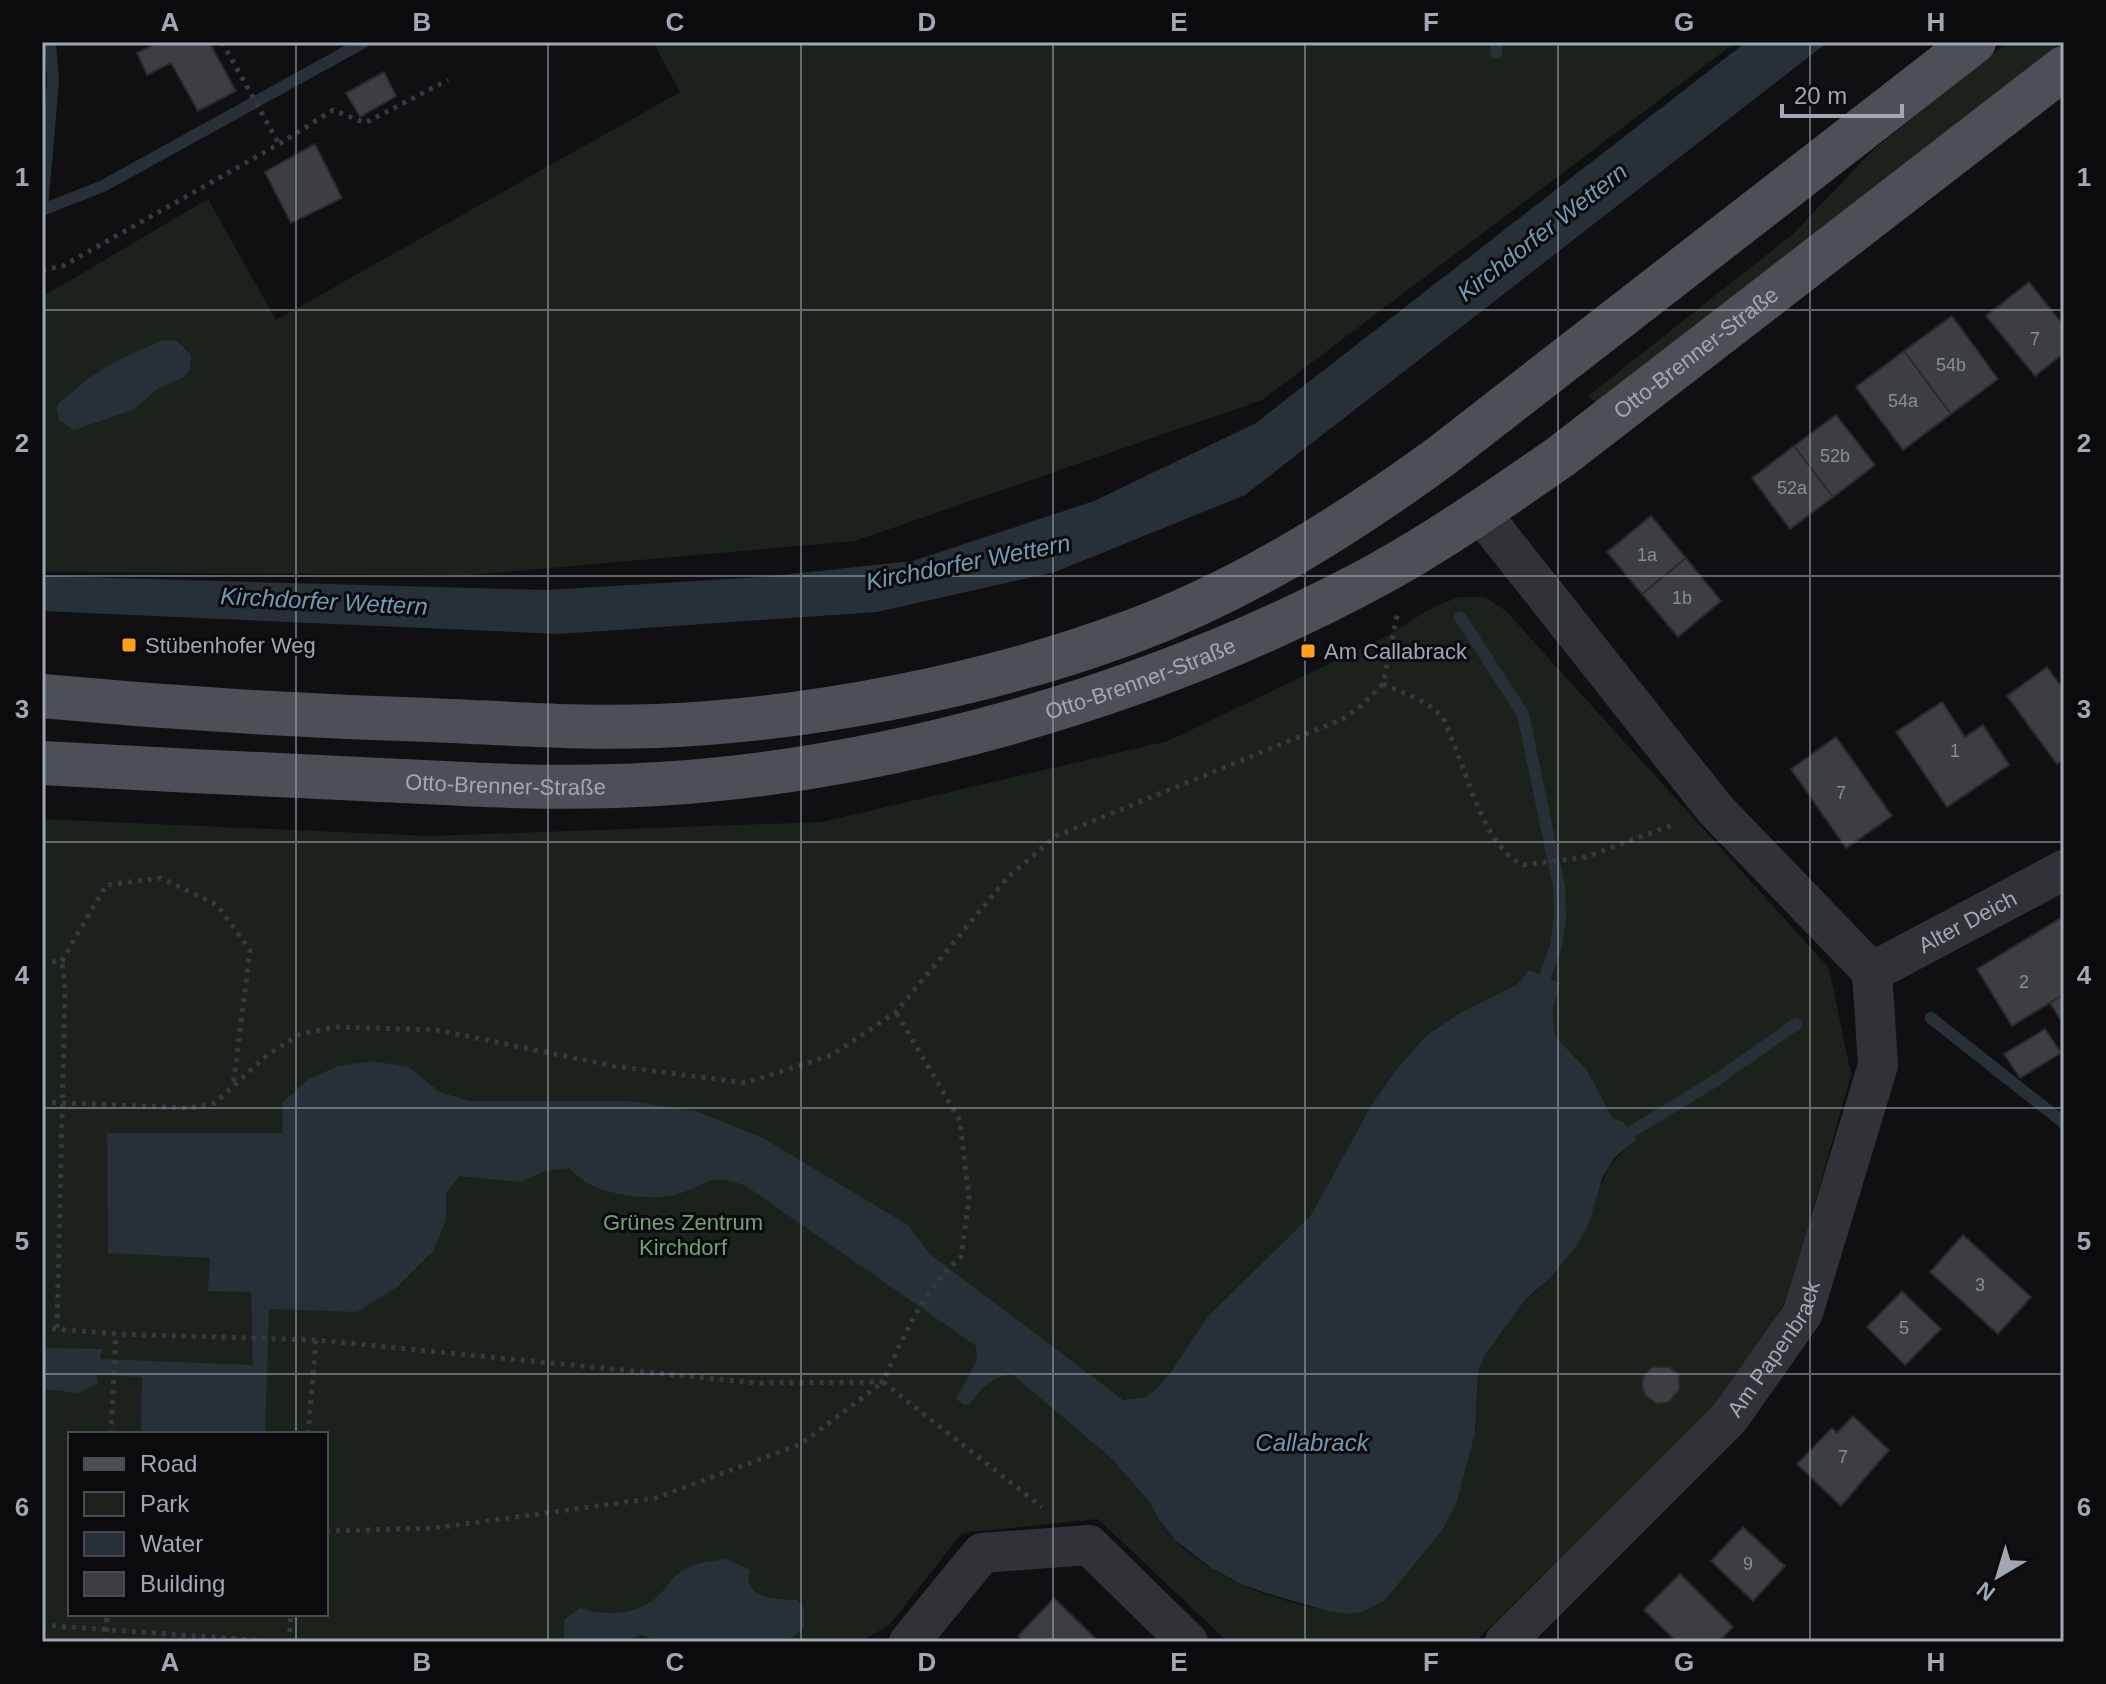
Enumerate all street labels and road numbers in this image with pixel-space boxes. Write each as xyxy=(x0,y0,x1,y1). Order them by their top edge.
street label: Otto-Brenner-Straße xyxy=(1608,281,1783,424)
street label: Otto-Brenner-Straße xyxy=(1042,632,1239,724)
street label: Otto-Brenner-Straße xyxy=(405,769,606,799)
street label: Alter Deich xyxy=(1914,885,2021,958)
street label: Am Papenbrack xyxy=(1722,1277,1825,1421)

